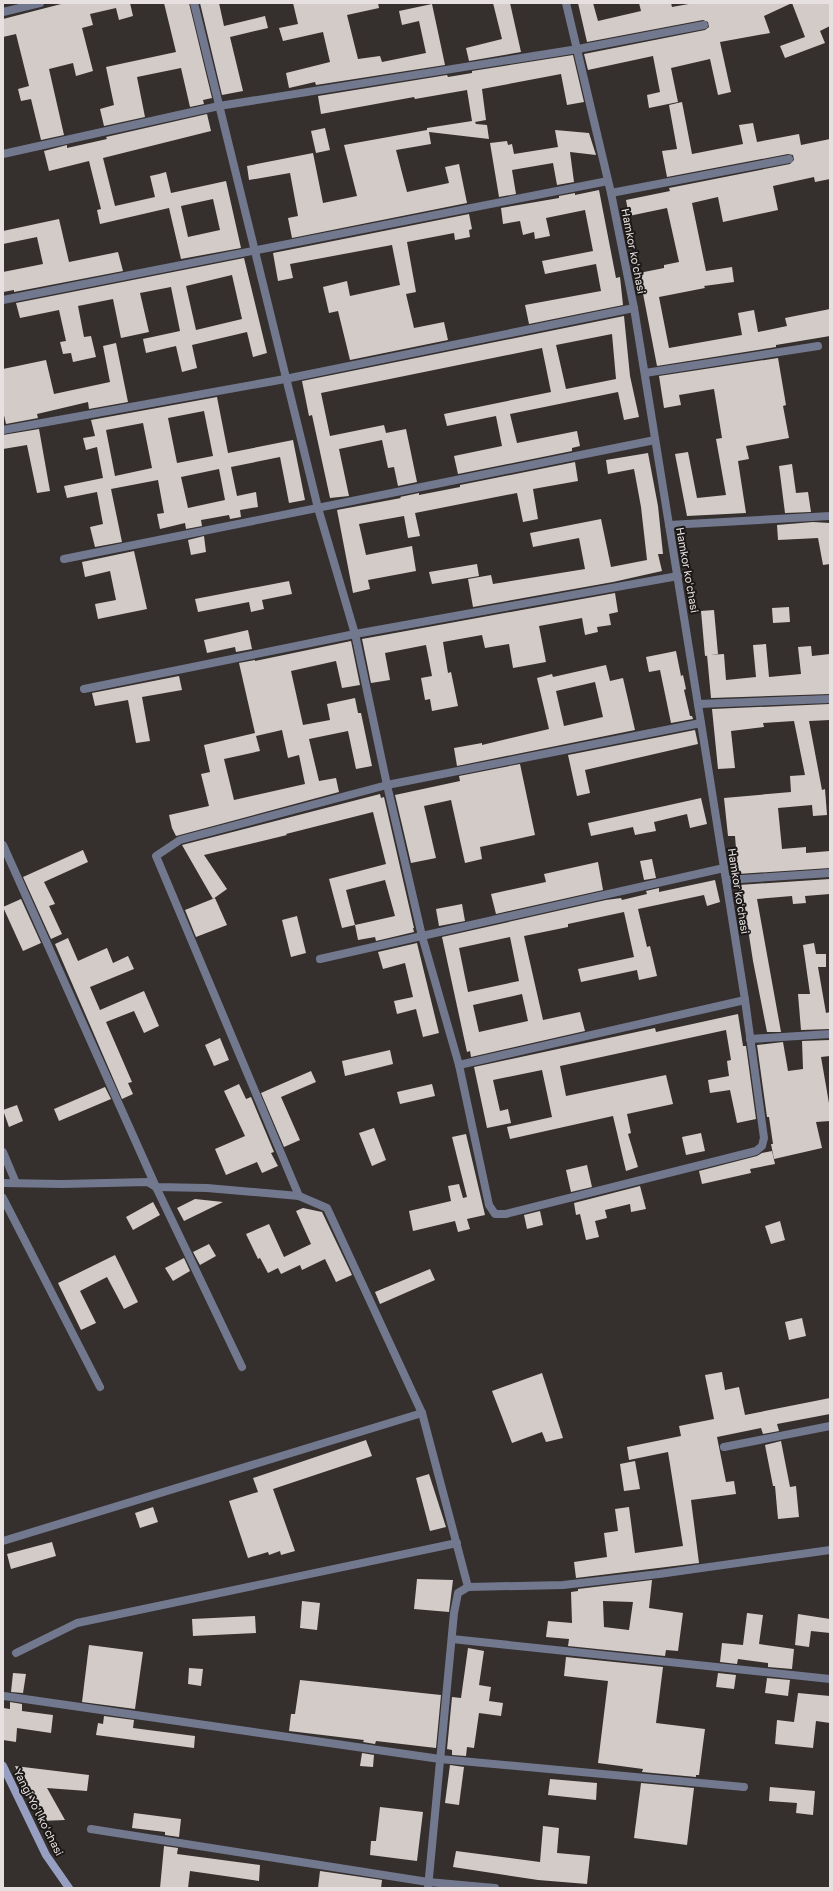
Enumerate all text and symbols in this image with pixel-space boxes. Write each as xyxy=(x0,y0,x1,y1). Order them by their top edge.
street label: Hamkor koʻchasi xyxy=(619,207,649,295)
street label: Hamkor koʻchasi xyxy=(674,526,702,614)
street label: Hamkor koʻchasi xyxy=(726,847,752,935)
street label: Yangi Yoʻl koʻchasi xyxy=(11,1766,67,1858)

